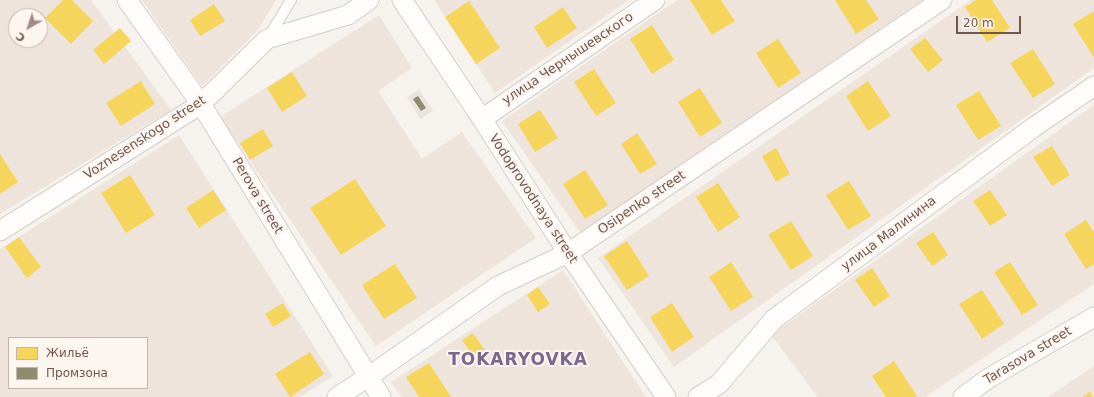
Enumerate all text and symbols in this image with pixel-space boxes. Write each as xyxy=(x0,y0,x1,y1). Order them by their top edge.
north arrow xyxy=(8,8,48,48)
scale bar xyxy=(958,8,1023,34)
street label: улица Чернышевского xyxy=(500,9,636,109)
text: 20 m xyxy=(963,16,994,30)
text: С xyxy=(14,29,28,45)
street label: Voznesenskogo street xyxy=(81,93,209,183)
street label: Vodoprovodnaya street xyxy=(485,131,581,267)
street label: Perova street xyxy=(228,155,286,237)
street label: Osipenko street xyxy=(595,168,689,238)
street label: улица Малинина xyxy=(838,193,940,275)
street label: Tarasova street xyxy=(981,324,1075,388)
legend xyxy=(8,337,148,389)
text: Жильё xyxy=(46,346,89,360)
district label: TOKARYOVKA xyxy=(448,351,588,371)
text: Промзона xyxy=(46,366,108,380)

